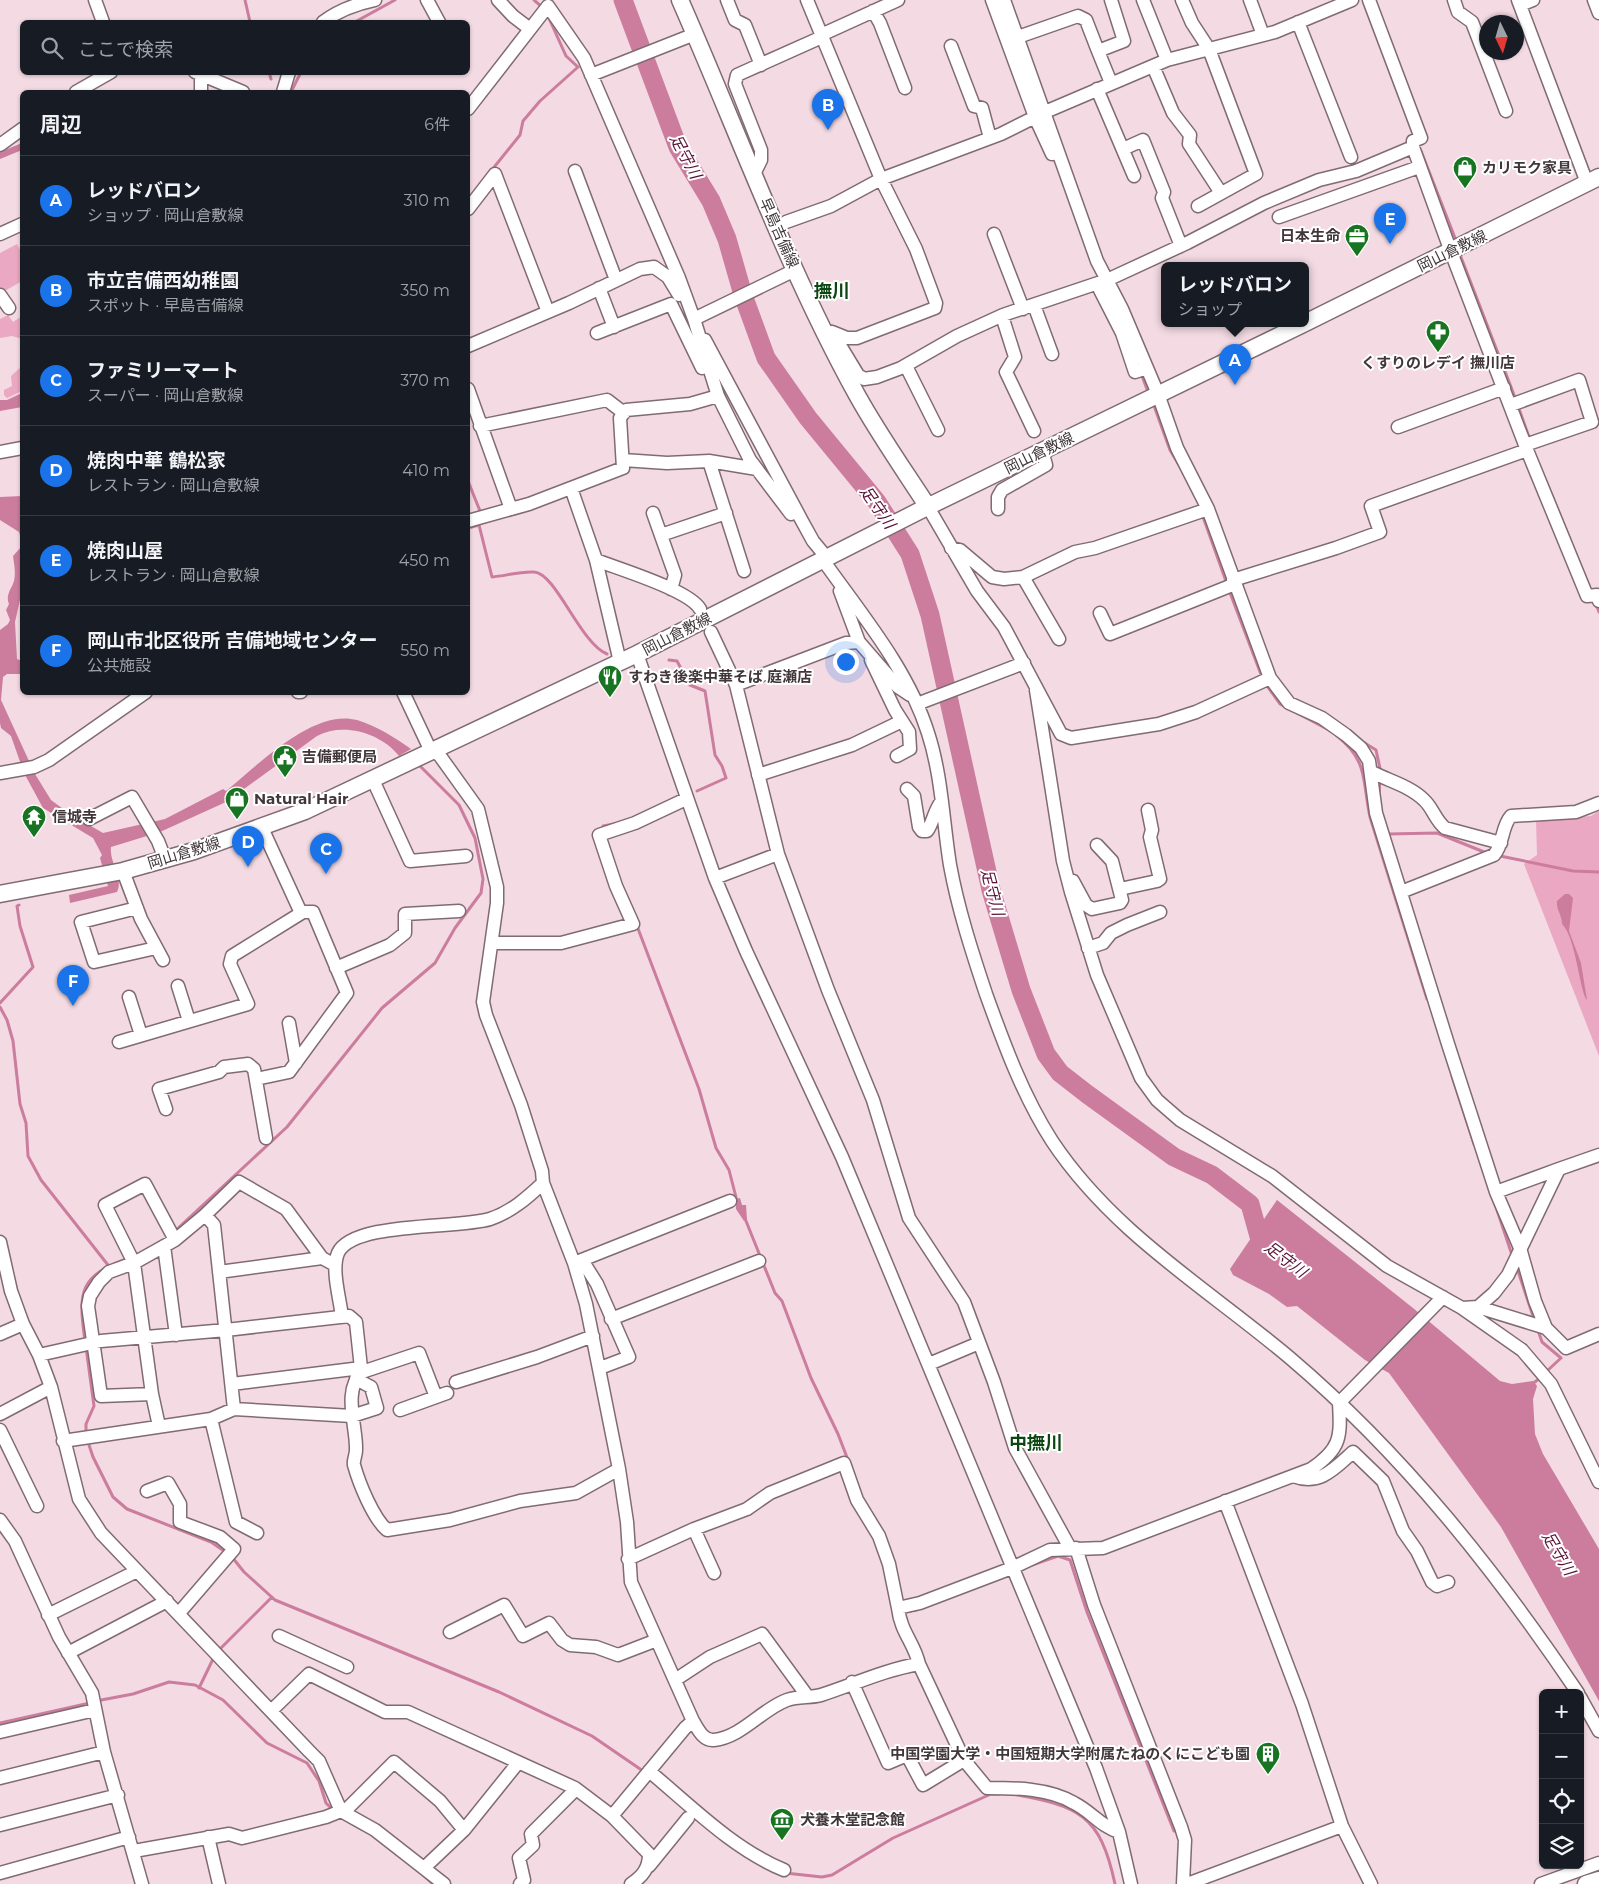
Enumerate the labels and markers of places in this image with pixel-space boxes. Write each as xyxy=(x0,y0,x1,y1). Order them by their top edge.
pin: B xyxy=(812,89,844,130)
shop icon: カリモク家具 xyxy=(1452,155,1478,189)
place label: カリモク家具 xyxy=(1482,158,1572,177)
pin: E xyxy=(1374,203,1406,244)
office icon: 日本生命 xyxy=(1344,223,1370,257)
place label: 日本生命 xyxy=(1280,226,1341,245)
pharmacy icon: くすりのレデイ 撫川店 xyxy=(1425,319,1451,353)
pin: A xyxy=(1219,344,1251,385)
place label: くすりのレデイ 撫川店 xyxy=(1361,353,1515,372)
restaurant icon: すわき後楽中華そば 庭瀬店 xyxy=(597,664,623,698)
place label: すわき後楽中華そば 庭瀬店 xyxy=(628,667,812,686)
public building icon: 吉備郵便局 xyxy=(272,744,298,778)
place label: 吉備郵便局 xyxy=(302,747,377,766)
shop icon: Natural Hair xyxy=(224,786,250,820)
place label: Natural Hair xyxy=(254,789,349,808)
temple icon: 信城寺 xyxy=(21,804,47,838)
place label: 信城寺 xyxy=(52,807,97,826)
pin: D xyxy=(232,826,264,867)
pin: C xyxy=(310,833,342,874)
pin: F xyxy=(57,965,89,1006)
building icon: 中国学園大学・中国短期大学附属たねのくにこども園 xyxy=(1255,1741,1281,1775)
place label: 中国学園大学・中国短期大学附属たねのくにこども園 xyxy=(890,1744,1250,1763)
museum icon: 犬養木堂記念館 xyxy=(769,1807,795,1841)
place label: 犬養木堂記念館 xyxy=(800,1810,905,1829)

